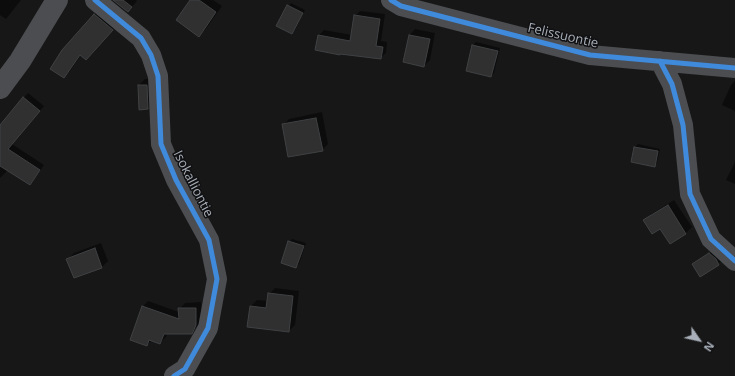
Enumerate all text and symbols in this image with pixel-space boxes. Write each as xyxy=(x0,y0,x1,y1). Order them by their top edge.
street label: Felissuontie xyxy=(526,20,600,52)
street label: Isokalliontie xyxy=(170,148,216,220)
north arrow xyxy=(679,320,719,360)
text: N xyxy=(701,339,718,355)

